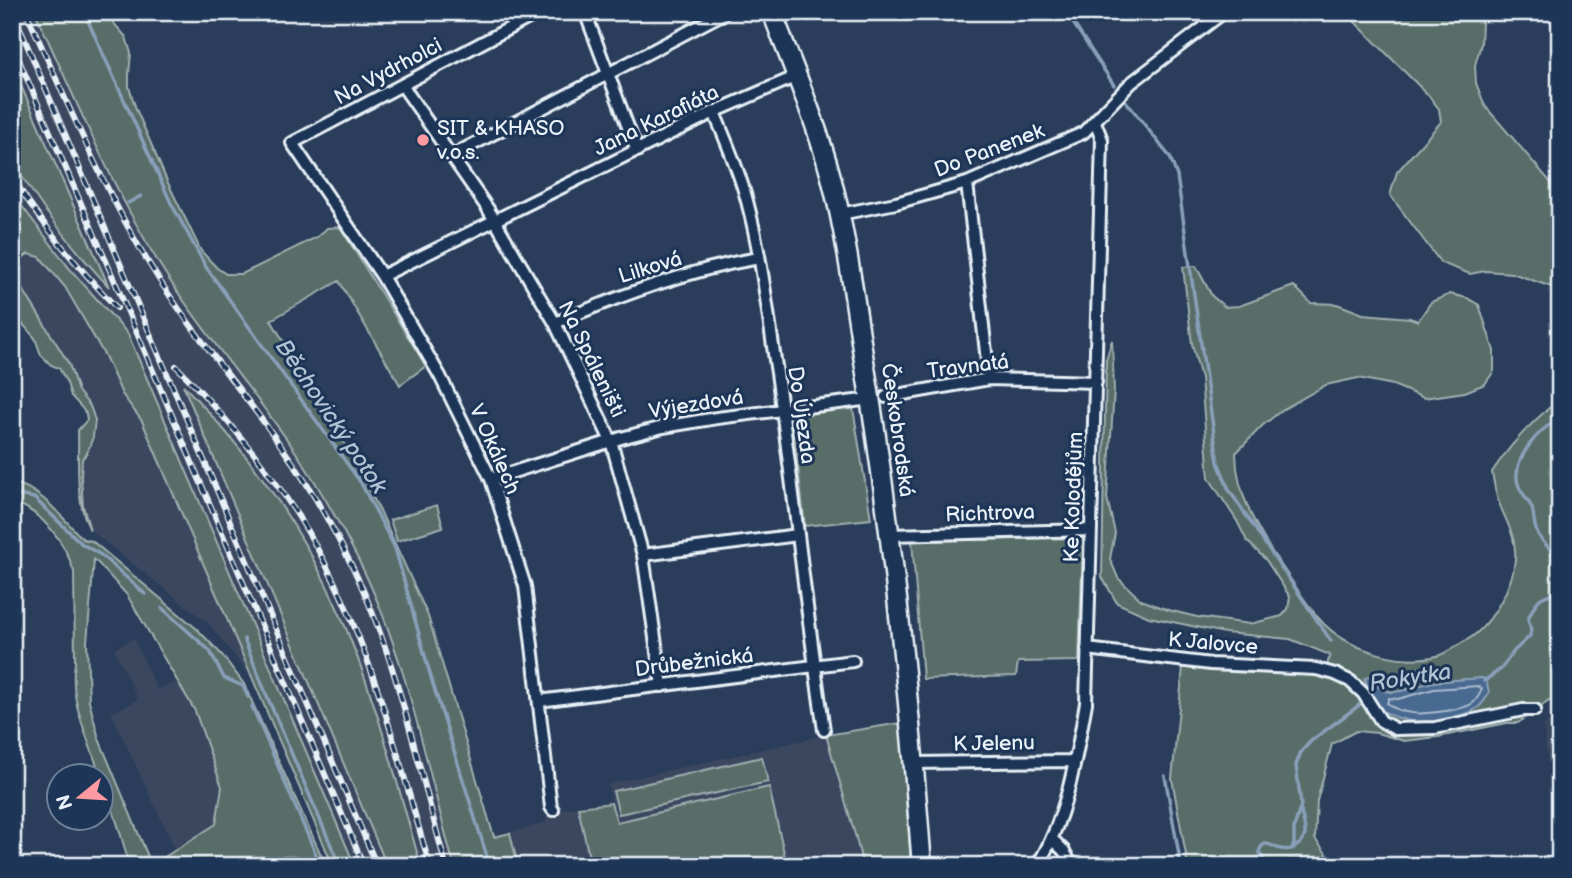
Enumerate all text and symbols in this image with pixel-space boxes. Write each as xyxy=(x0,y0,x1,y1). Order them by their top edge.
street label: Na Vydrholci xyxy=(330,33,446,110)
street label: Jana Karafiáta xyxy=(590,79,723,161)
place label: SIT & KHASO v.o.s. xyxy=(436,116,565,165)
street label: Do Panenek xyxy=(931,118,1048,183)
marker: SIT & KHASO v.o.s. xyxy=(415,132,431,148)
street label: Lilková xyxy=(615,246,685,289)
street label: Na Spáleništi xyxy=(553,297,631,422)
water label: Běchovický potok xyxy=(269,334,393,500)
street label: Travnatá xyxy=(926,349,1010,384)
street label: Českobrodská xyxy=(876,361,920,499)
street label: Do Újezda xyxy=(782,365,821,466)
street label: Výjezdová xyxy=(647,385,745,424)
street label: V Okálech xyxy=(464,400,526,498)
street label: Ke Kolodějům xyxy=(1059,431,1088,563)
street label: Richtrova xyxy=(945,499,1035,528)
street label: K Jalovce xyxy=(1167,627,1259,660)
street label: Drůbežnická xyxy=(633,643,755,682)
water label: Rokytka xyxy=(1367,658,1453,698)
street label: K Jelenu xyxy=(953,730,1035,757)
north arrow xyxy=(46,762,116,832)
text: N xyxy=(52,791,78,812)

